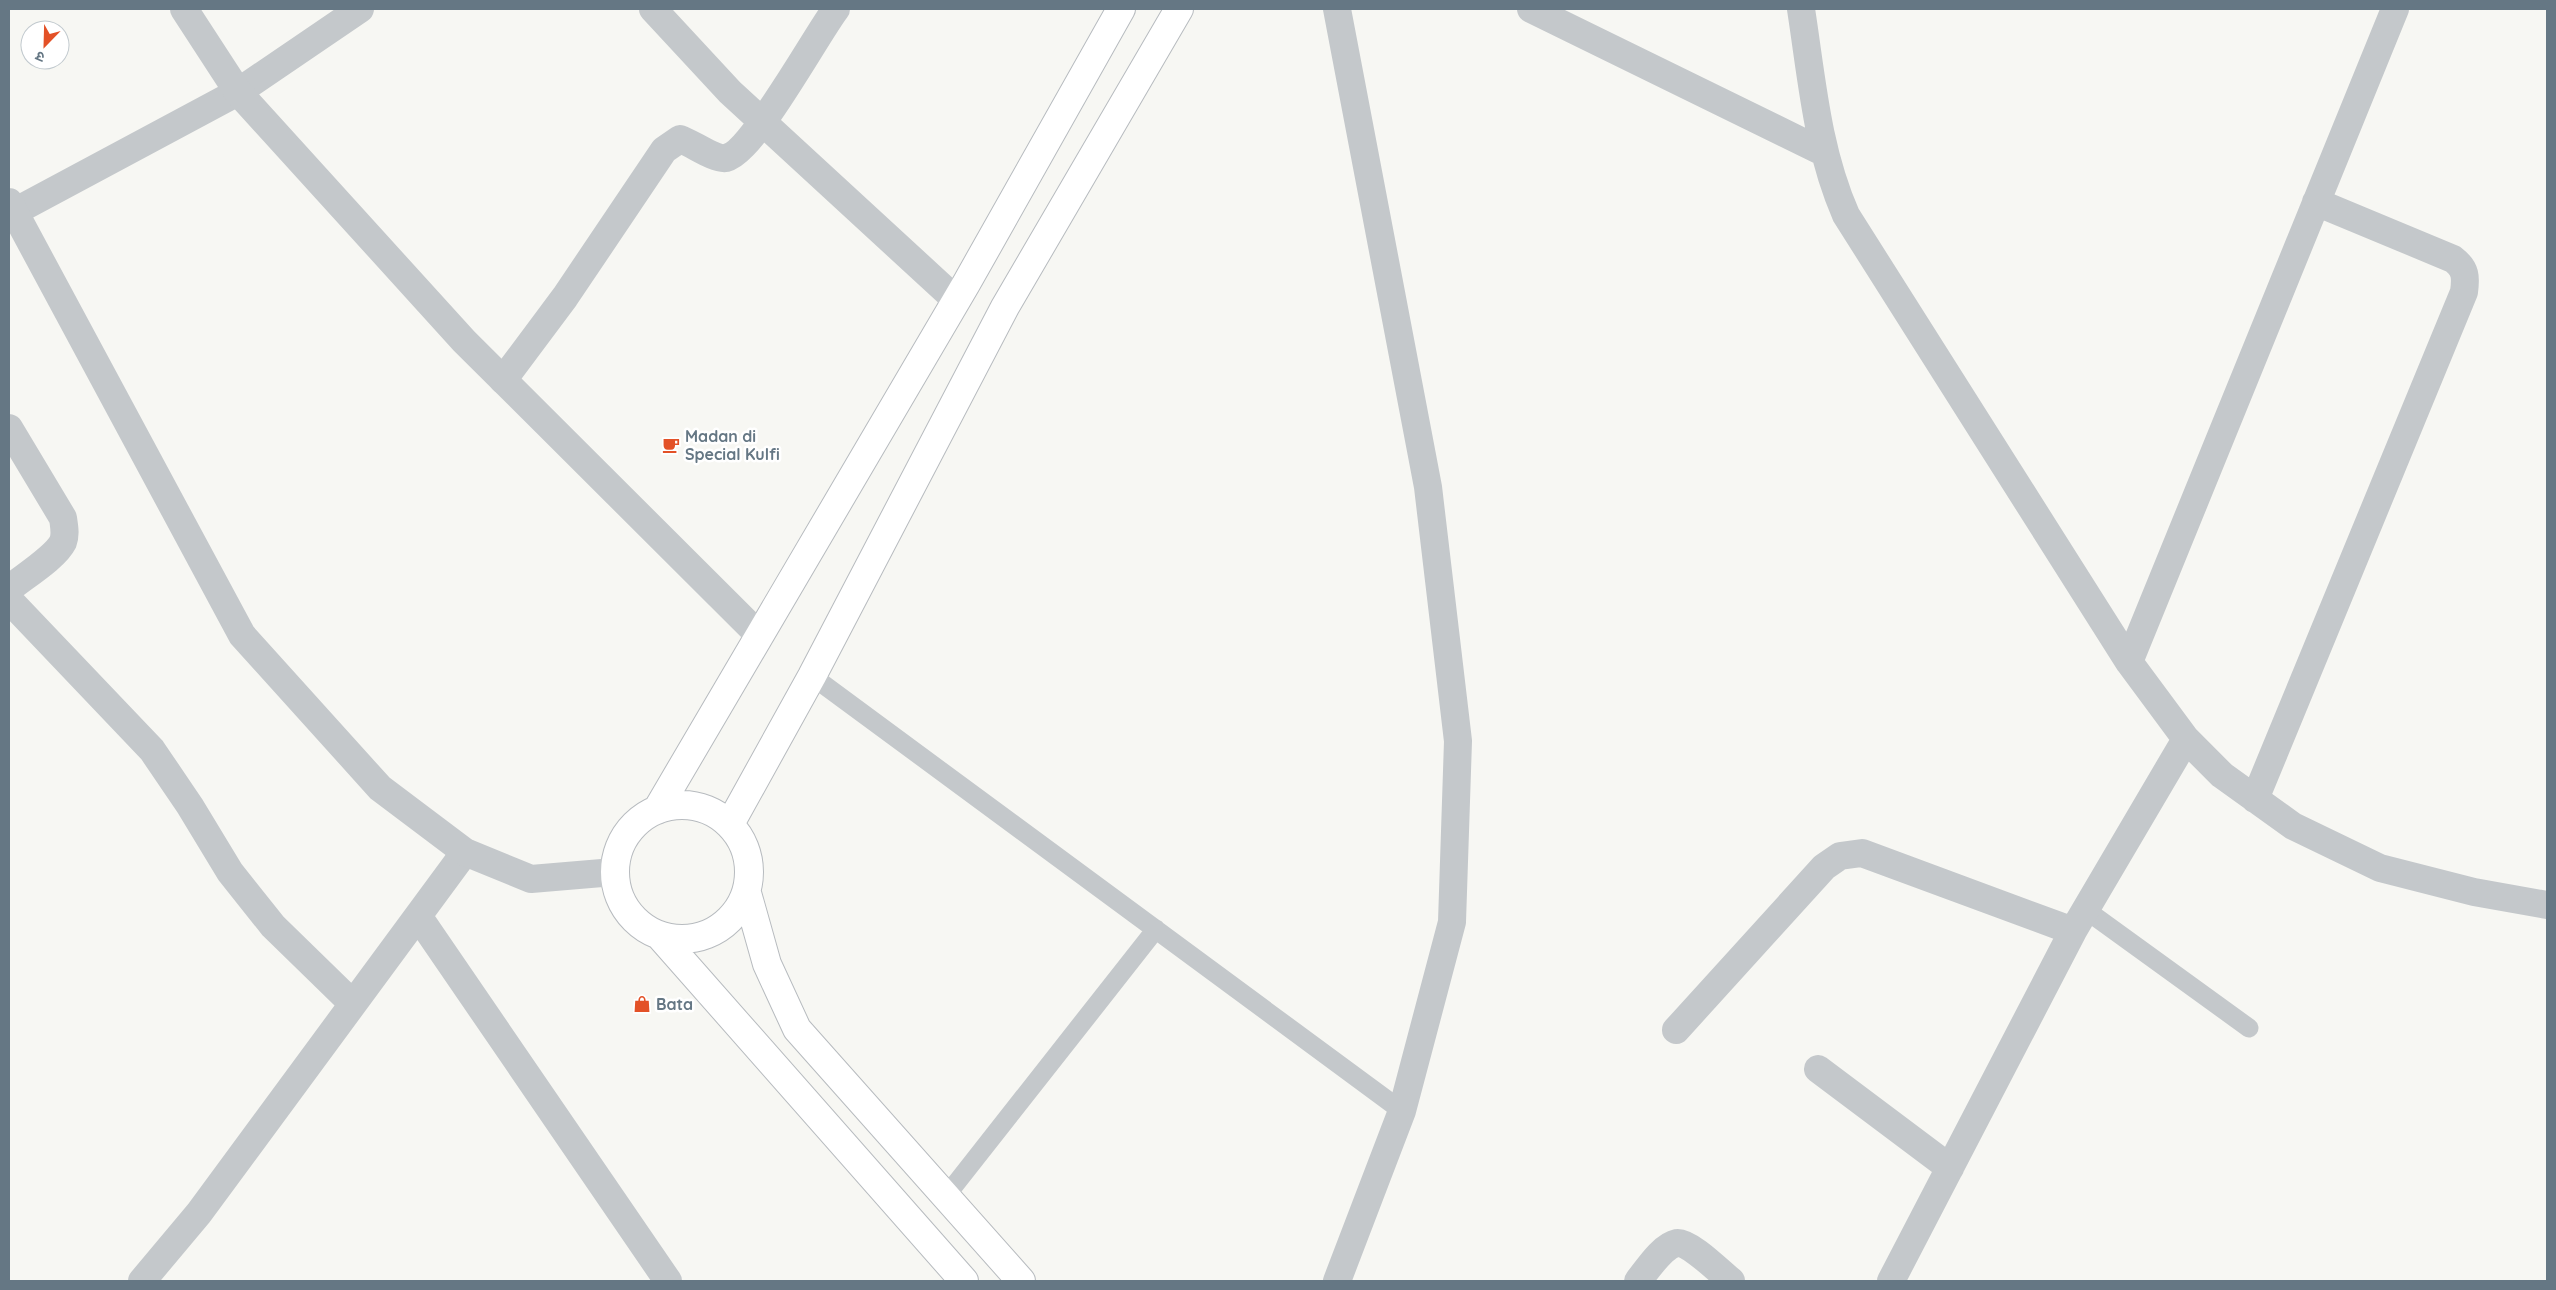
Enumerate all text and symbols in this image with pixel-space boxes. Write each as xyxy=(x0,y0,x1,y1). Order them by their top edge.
north arrow xyxy=(20,20,70,70)
text: उ xyxy=(32,47,47,67)
place label: Madan di Special Kulfi xyxy=(685,426,780,464)
cafe icon: Madan di Special Kulfi xyxy=(661,435,681,455)
shop icon: Bata xyxy=(632,994,652,1014)
place label: Bata xyxy=(656,994,693,1014)

